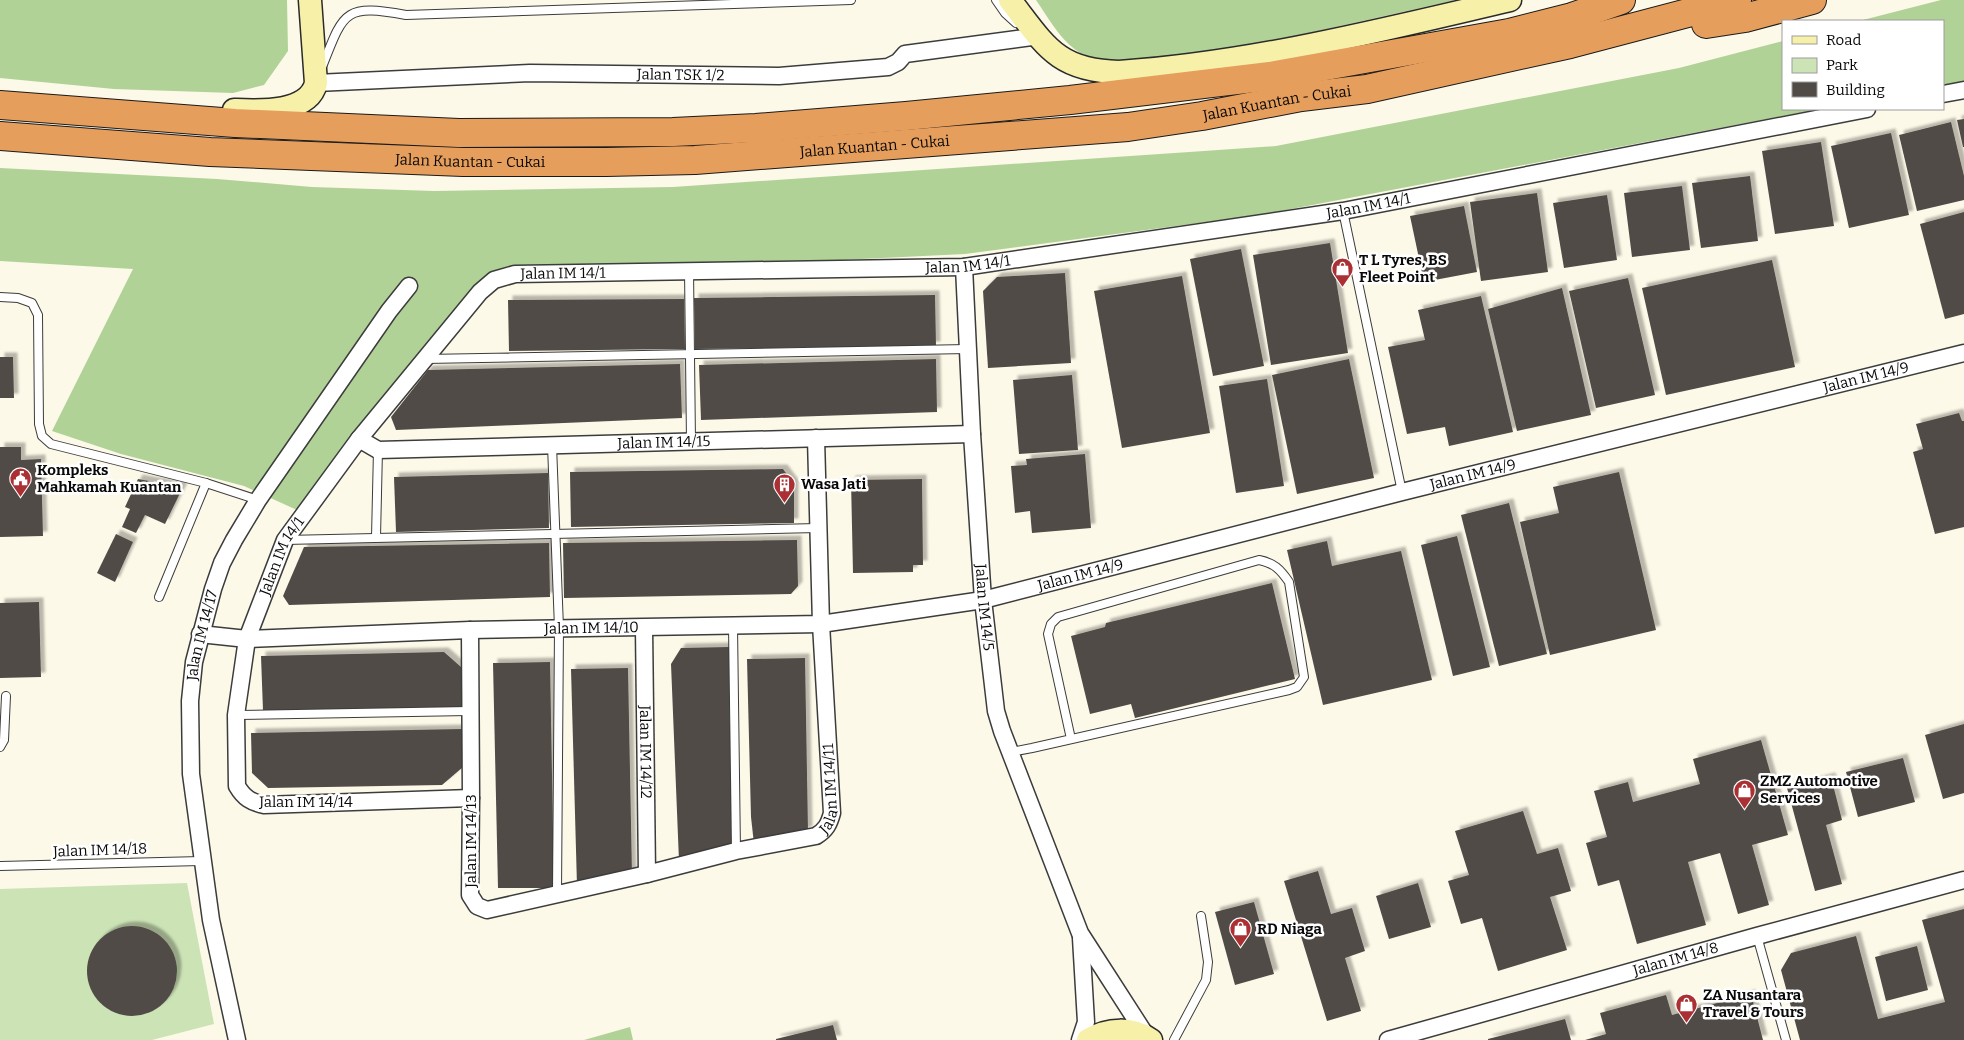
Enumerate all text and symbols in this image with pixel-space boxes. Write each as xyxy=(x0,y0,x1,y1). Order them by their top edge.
legend xyxy=(1782,20,1944,110)
text: Road xyxy=(1826,31,1861,49)
text: Park xyxy=(1826,56,1858,74)
street label: Jalan TSK 1/2 xyxy=(636,65,725,84)
text: Building xyxy=(1826,81,1885,99)
street label: Jalan Kuantan - Cukai xyxy=(1200,82,1353,125)
street label: Jalan Kuantan - Cukai xyxy=(798,132,951,161)
street label: Jalan Kuantan - Cukai xyxy=(394,150,546,171)
street label: Jalan IM 14/1 xyxy=(1324,189,1412,222)
street label: Jalan IM 14/1 xyxy=(924,251,1011,277)
place label: T L Tyres, BS Fleet Point xyxy=(1359,251,1447,286)
shop icon: T L Tyres, BS Fleet Point xyxy=(1331,257,1355,288)
street label: Jalan IM 14/1 xyxy=(519,264,606,283)
street label: Jalan IM 14/9 xyxy=(1820,358,1911,397)
street label: Jalan IM 14/15 xyxy=(616,432,711,453)
street label: Jalan IM 14/9 xyxy=(1427,455,1518,494)
place label: Kompleks Mahkamah Kuantan xyxy=(37,461,182,496)
public building icon: Kompleks Mahkamah Kuantan xyxy=(9,467,33,498)
building icon: Wasa Jati xyxy=(773,472,797,503)
place label: Wasa Jati xyxy=(801,475,866,493)
street label: Jalan IM 14/1 xyxy=(255,513,308,599)
street label: Jalan IM 14/9 xyxy=(1035,555,1125,595)
street label: Jalan IM 14/5 xyxy=(972,562,998,652)
street label: Jalan IM 14/17 xyxy=(183,588,221,682)
street label: Jalan IM 14/10 xyxy=(543,618,639,638)
street label: Jalan IM 14/12 xyxy=(636,704,655,799)
street label: Jalan IM 14/11 xyxy=(815,743,842,839)
place label: ZMZ Automotive Services xyxy=(1760,772,1878,807)
shop icon: ZMZ Automotive Services xyxy=(1732,778,1756,809)
street label: Jalan IM 14/14 xyxy=(258,793,353,811)
street label: Jalan IM 14/13 xyxy=(462,794,480,889)
street label: Jalan IM 14/18 xyxy=(52,839,147,861)
shop icon: RD Niaga xyxy=(1229,917,1253,948)
place label: RD Niaga xyxy=(1257,920,1322,938)
street label: Jalan IM 14/8 xyxy=(1630,938,1721,980)
place label: ZA Nusantara Travel & Tours xyxy=(1703,986,1804,1021)
shop icon: ZA Nusantara Travel & Tours xyxy=(1675,992,1699,1023)

